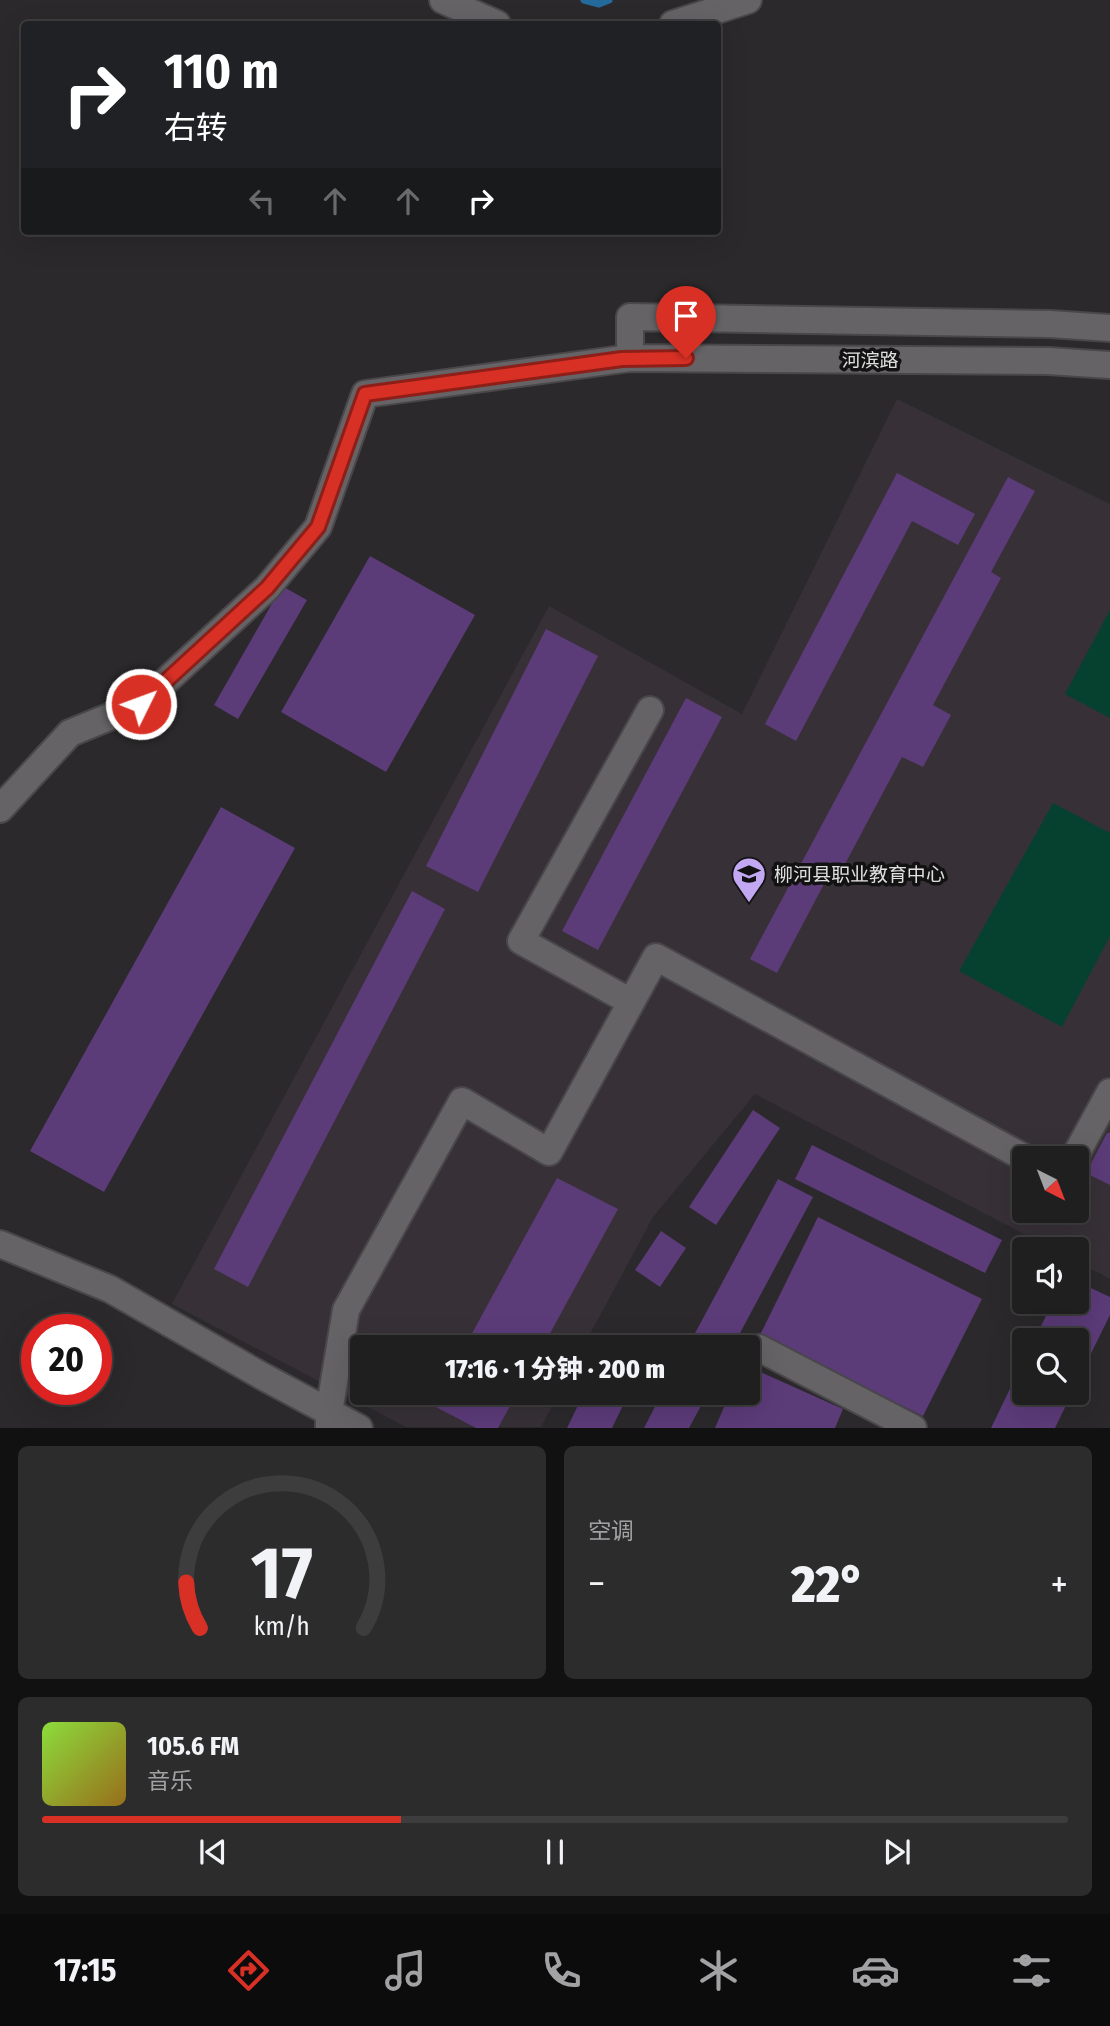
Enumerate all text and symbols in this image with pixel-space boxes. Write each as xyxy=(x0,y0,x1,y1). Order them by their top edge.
text: 110 m xyxy=(164,42,279,101)
icon: right xyxy=(49,49,140,140)
text: 右转 xyxy=(164,109,228,147)
icon: left xyxy=(243,182,281,220)
icon: ahead xyxy=(316,182,354,220)
icon: ahead xyxy=(389,182,427,220)
icon: right xyxy=(462,182,500,220)
pin xyxy=(656,286,716,358)
icon: arrive xyxy=(667,297,705,335)
street label: 河滨路 xyxy=(841,349,899,372)
position arrow xyxy=(104,667,178,741)
school or university icon: 柳河县职业教育中心 xyxy=(730,855,768,904)
place label: 柳河县职业教育中心 xyxy=(774,863,945,886)
north arrow xyxy=(1012,1146,1088,1223)
map controls xyxy=(1012,1146,1089,1405)
button: sound xyxy=(1012,1237,1089,1314)
speed limit sign: 20 xyxy=(21,1314,112,1405)
button: search xyxy=(1012,1328,1089,1405)
text: 17:16 · 1 分钟 · 200 m xyxy=(445,1354,665,1385)
text: 空调 xyxy=(588,1517,634,1545)
text: 17 xyxy=(251,1531,313,1618)
text: 22° xyxy=(791,1553,865,1616)
text: − xyxy=(588,1561,605,1607)
text: + xyxy=(1051,1561,1068,1607)
text: km/h xyxy=(254,1612,310,1642)
text: 105.6 FM xyxy=(147,1731,239,1762)
text: 音乐 xyxy=(147,1767,193,1795)
icon: previous xyxy=(194,1833,232,1871)
icon: pause xyxy=(536,1833,574,1871)
icon: next xyxy=(878,1833,916,1871)
icon: directions xyxy=(224,1946,273,1995)
icon: music xyxy=(381,1946,430,1995)
icon: phone xyxy=(537,1946,586,1995)
icon: climate xyxy=(694,1946,743,1995)
icon: car xyxy=(851,1946,900,1995)
icon: filters xyxy=(1007,1946,1056,1995)
text: 17:15 xyxy=(54,1951,116,1989)

